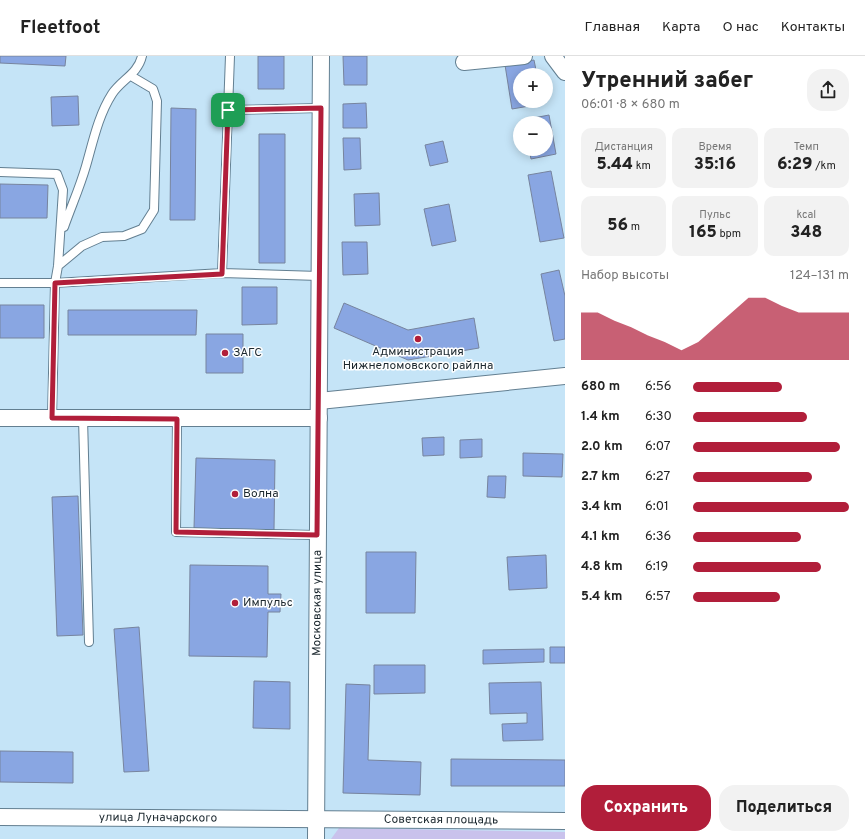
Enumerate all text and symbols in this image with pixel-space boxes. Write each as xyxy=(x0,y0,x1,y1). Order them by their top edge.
text: Fleetfoot xyxy=(20,16,101,40)
text: Главная xyxy=(585,19,640,36)
text: Карта xyxy=(662,19,700,36)
text: О нас xyxy=(722,19,759,36)
text: Контакты xyxy=(781,19,845,36)
map controls xyxy=(513,68,553,156)
button: + xyxy=(513,68,553,108)
text: Утренний забег xyxy=(581,68,753,95)
button: share xyxy=(807,69,849,111)
pin xyxy=(211,93,245,127)
text: 06:01 · 8 × 680 m xyxy=(581,97,680,113)
icon: arrive xyxy=(217,99,239,121)
button: − xyxy=(513,116,553,156)
text: Дистанция xyxy=(594,140,653,154)
text: Время xyxy=(698,140,732,154)
text: Темп xyxy=(794,140,819,154)
text: 5.44 xyxy=(596,154,633,176)
text: 35:16 xyxy=(694,154,736,176)
text: 6:29 xyxy=(777,154,813,176)
text: km xyxy=(633,159,651,173)
text: /km xyxy=(813,159,836,173)
text: Пульс xyxy=(699,208,731,222)
text: kcal xyxy=(797,208,816,222)
text: 56 xyxy=(607,215,628,237)
text: m xyxy=(628,220,640,234)
text: 165 xyxy=(689,222,717,244)
text: 348 xyxy=(790,222,822,244)
text: bpm xyxy=(717,227,741,241)
text: Набор высоты xyxy=(581,268,669,284)
text: 124–131 m xyxy=(790,268,849,284)
marker: Администрация Нижнеломовского райлна xyxy=(413,334,423,344)
place label: Администрация Нижнеломовского райлна xyxy=(343,344,493,374)
place label: ЗАГС xyxy=(233,345,262,361)
marker: ЗАГС xyxy=(220,348,230,358)
text: 680 m xyxy=(581,379,620,395)
text: 6:56 xyxy=(645,379,672,395)
text: 1.4 km xyxy=(581,409,620,425)
text: 6:30 xyxy=(645,409,672,425)
text: 2.0 km xyxy=(581,439,623,455)
text: 6:07 xyxy=(645,439,670,455)
text: 2.7 km xyxy=(581,469,620,485)
text: 6:27 xyxy=(645,469,670,485)
place label: Волна xyxy=(243,486,279,502)
marker: Волна xyxy=(230,489,240,499)
text: 3.4 km xyxy=(581,499,622,515)
text: 6:01 xyxy=(645,499,669,515)
text: 4.1 km xyxy=(581,529,620,545)
text: 6:36 xyxy=(645,529,671,545)
street label: Московская улица xyxy=(309,550,326,656)
text: 4.8 km xyxy=(581,559,623,575)
text: 6:19 xyxy=(645,559,668,575)
text: 5.4 km xyxy=(581,589,622,605)
text: 6:57 xyxy=(645,589,670,605)
place label: Импульс xyxy=(243,595,293,611)
marker: Импульс xyxy=(230,598,240,608)
button: Сохранить xyxy=(581,785,711,831)
button: Поделиться xyxy=(719,785,849,831)
street label: улица Луначарского xyxy=(99,810,217,827)
street label: Советская площадь xyxy=(384,812,498,829)

